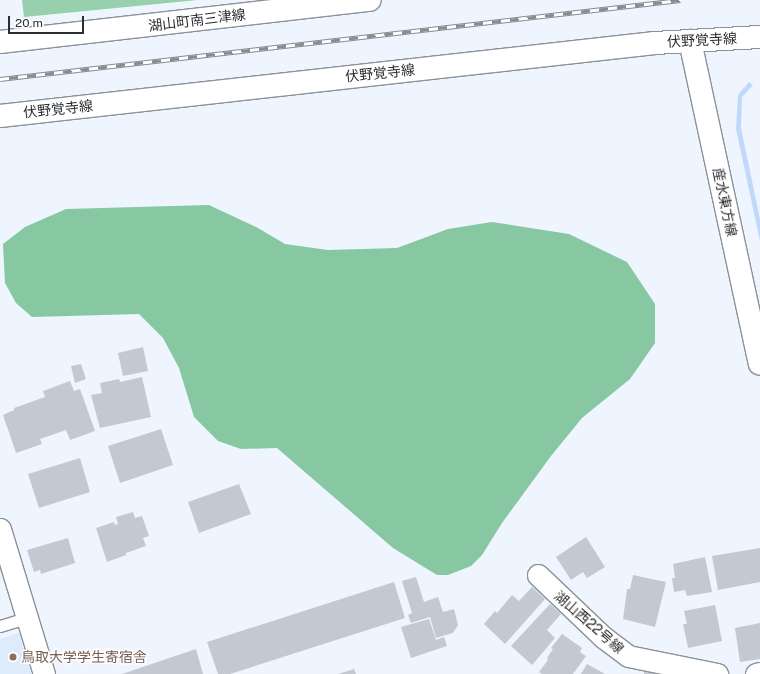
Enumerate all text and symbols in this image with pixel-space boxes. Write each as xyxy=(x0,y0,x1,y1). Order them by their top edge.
street label: 湖山町南三津線 xyxy=(147,6,247,34)
scale bar xyxy=(10,8,86,34)
text: 20 m xyxy=(15,16,43,30)
street label: 伏野覚寺線 xyxy=(667,30,737,50)
street label: 伏野覚寺線 xyxy=(344,61,416,85)
street label: 伏野覚寺線 xyxy=(22,97,94,121)
street label: 産水東方線 xyxy=(710,166,740,238)
street label: 湖山西22号線 xyxy=(551,587,627,657)
place label: 鳥取大学学生寄宿舎 xyxy=(21,649,147,665)
marker: 鳥取大学学生寄宿舎 xyxy=(8,652,18,662)

